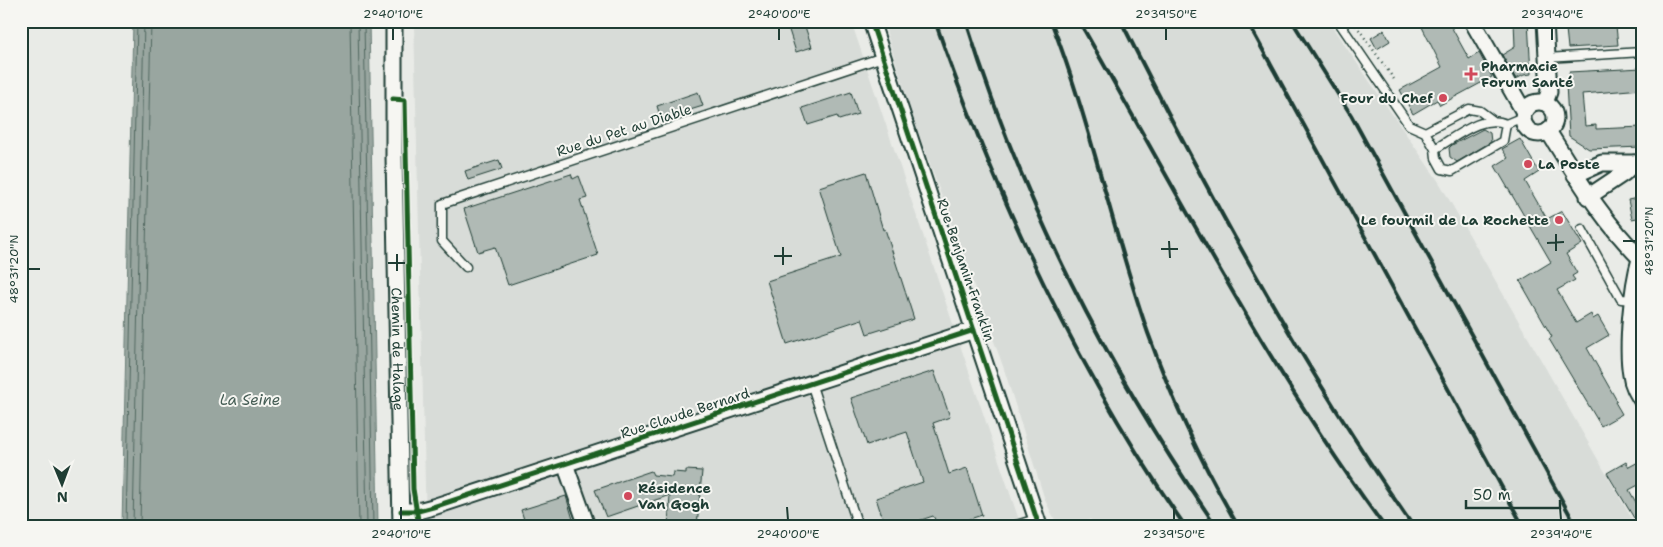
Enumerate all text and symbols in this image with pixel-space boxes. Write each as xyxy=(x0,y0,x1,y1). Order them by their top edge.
text: 2°40'10"E xyxy=(363,6,423,22)
text: 2°40'00"E xyxy=(747,6,811,22)
text: 2°39'50"E xyxy=(1135,6,1197,22)
text: 2°39'40"E xyxy=(1521,6,1583,22)
place label: Pharmacie Forum Santé xyxy=(1481,57,1573,91)
marker: Pharmacie Forum Santé xyxy=(1465,68,1477,80)
place label: Four du Chef xyxy=(1340,89,1433,107)
marker: Four du Chef xyxy=(1437,92,1449,104)
street label: Rue du Pet au Diable xyxy=(554,100,694,160)
place label: La Poste xyxy=(1538,155,1600,173)
marker: La Poste xyxy=(1522,158,1534,170)
street label: Rue Benjamin Franklin xyxy=(933,196,999,344)
text: 48°31'20"N xyxy=(1641,207,1657,275)
place label: Le fourmil de La Rochette xyxy=(1361,211,1549,229)
marker: Le fourmil de La Rochette xyxy=(1553,214,1565,226)
text: 48°31'20"N xyxy=(6,235,22,303)
street label: Chemin de Halage xyxy=(387,287,408,411)
street label: Rue Claude Bernard xyxy=(618,384,752,442)
water label: La Seine xyxy=(220,390,280,410)
north arrow xyxy=(38,460,88,510)
scale bar xyxy=(1466,477,1559,509)
place label: Résidence Van Gogh xyxy=(638,479,711,513)
text: 50 m xyxy=(1473,485,1511,505)
text: N xyxy=(57,488,68,506)
marker: Résidence Van Gogh xyxy=(622,490,634,502)
text: 2°40'10"E xyxy=(371,526,431,542)
text: 2°40'00"E xyxy=(756,526,820,542)
text: 2°39'50"E xyxy=(1143,526,1205,542)
text: 2°39'40"E xyxy=(1530,526,1592,542)

